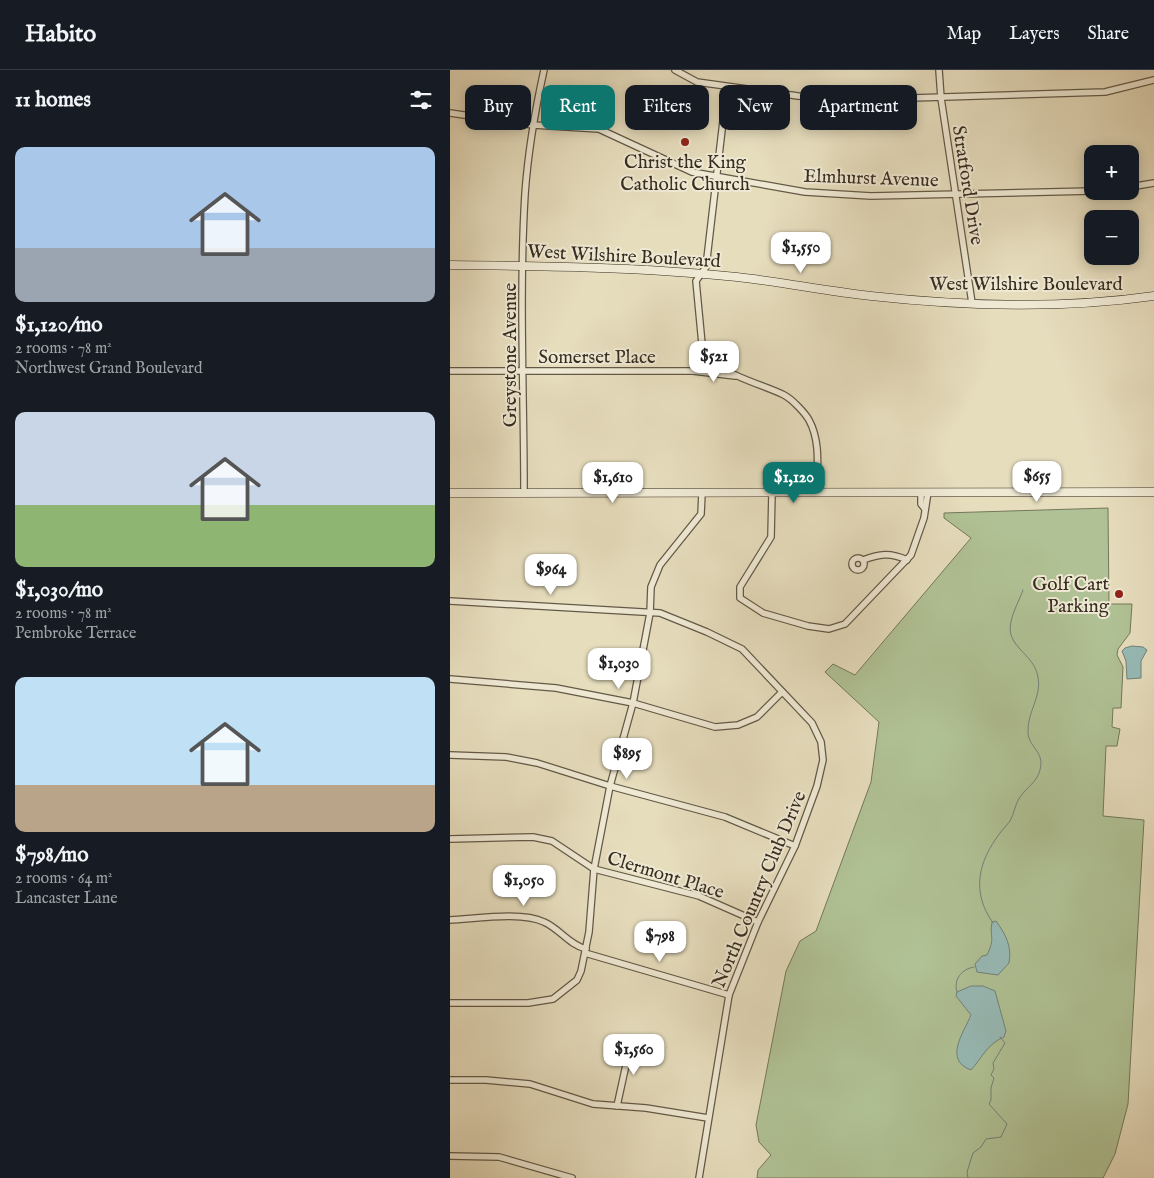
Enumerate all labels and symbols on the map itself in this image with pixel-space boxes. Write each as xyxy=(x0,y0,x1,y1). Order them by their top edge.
street label: Stratford Drive xyxy=(946,124,988,247)
marker: Christ the King Catholic Church xyxy=(679,136,691,148)
place label: Christ the King Catholic Church xyxy=(620,151,750,197)
street label: Elmhurst Avenue xyxy=(803,165,939,193)
pin: $1,550 xyxy=(760,232,842,274)
street label: West Wilshire Boulevard xyxy=(527,240,722,274)
street label: West Wilshire Boulevard xyxy=(929,273,1124,297)
street label: Greystone Avenue xyxy=(499,282,523,427)
pin: $521 xyxy=(684,340,744,383)
street label: Somerset Place xyxy=(538,346,656,370)
pin: $655 xyxy=(1007,460,1067,503)
pin: $1,610 xyxy=(572,462,654,504)
pin: $1,120 xyxy=(753,462,835,504)
pin: $964 xyxy=(521,554,581,596)
place label: Golf Cart Parking xyxy=(1032,573,1110,619)
marker: Golf Cart Parking xyxy=(1113,588,1125,600)
pin: $1,030 xyxy=(578,648,660,690)
pin: $895 xyxy=(597,738,657,780)
street label: North Country Club Drive xyxy=(707,787,812,992)
street label: Clermont Place xyxy=(604,847,727,905)
pin: $1,050 xyxy=(483,864,565,907)
pin: $798 xyxy=(630,920,690,963)
pin: $1,560 xyxy=(593,1034,675,1076)

